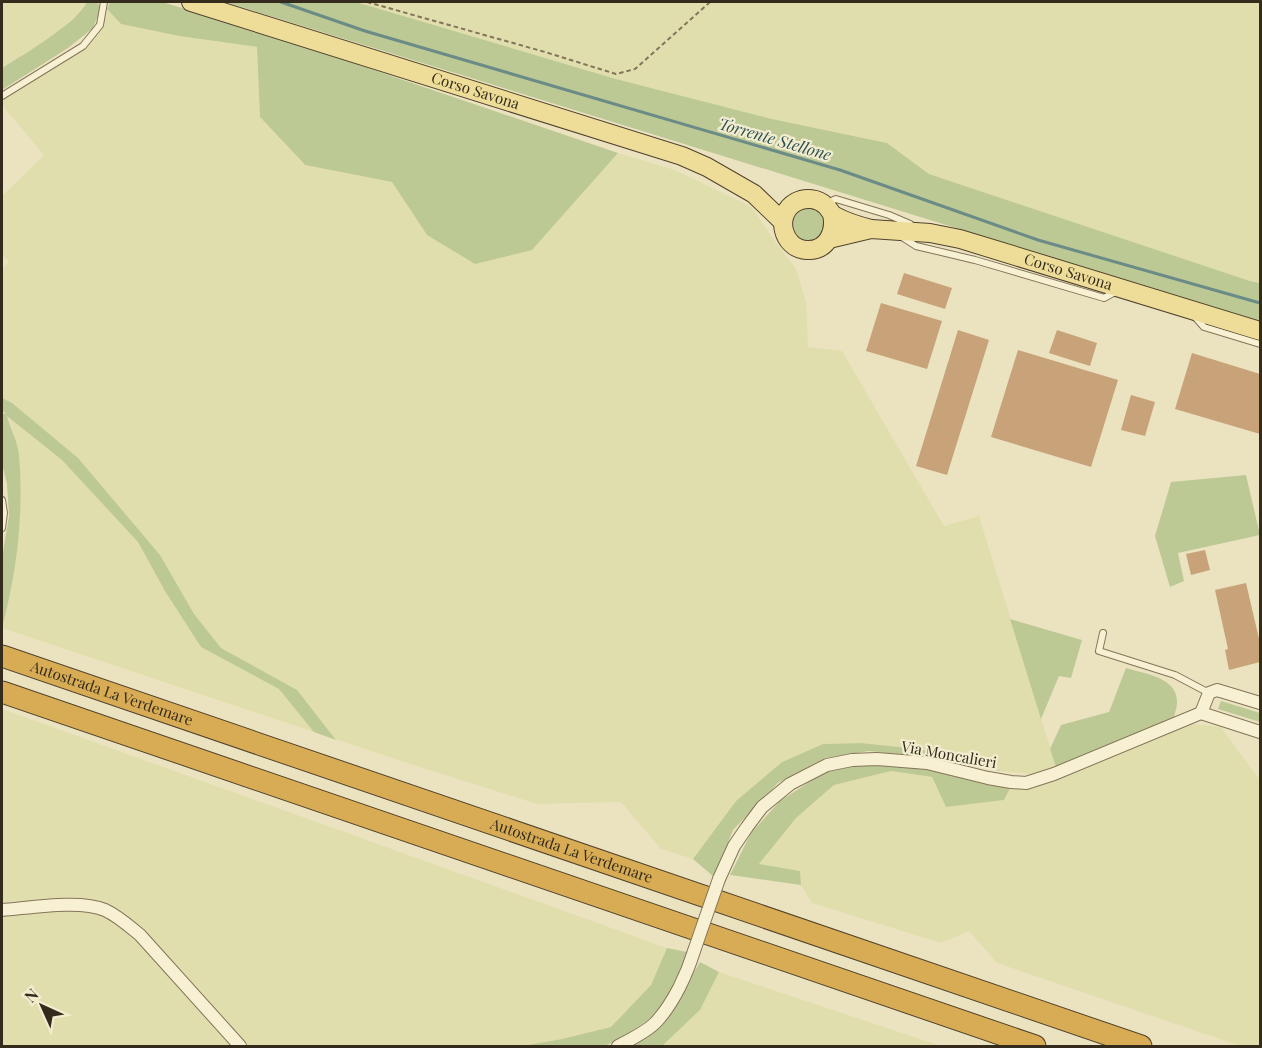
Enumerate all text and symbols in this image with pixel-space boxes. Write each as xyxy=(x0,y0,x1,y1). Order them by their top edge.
street label: Corso Savona xyxy=(429,67,523,114)
water label: Torrente Stellone xyxy=(716,112,834,165)
street label: Corso Savona xyxy=(1022,248,1116,294)
street label: Autostrada La Verdemare xyxy=(27,655,196,730)
street label: Via Moncalieri xyxy=(899,736,999,772)
street label: Autostrada La Verdemare xyxy=(487,813,656,887)
north arrow xyxy=(12,976,72,1036)
text: N xyxy=(20,983,43,1007)

